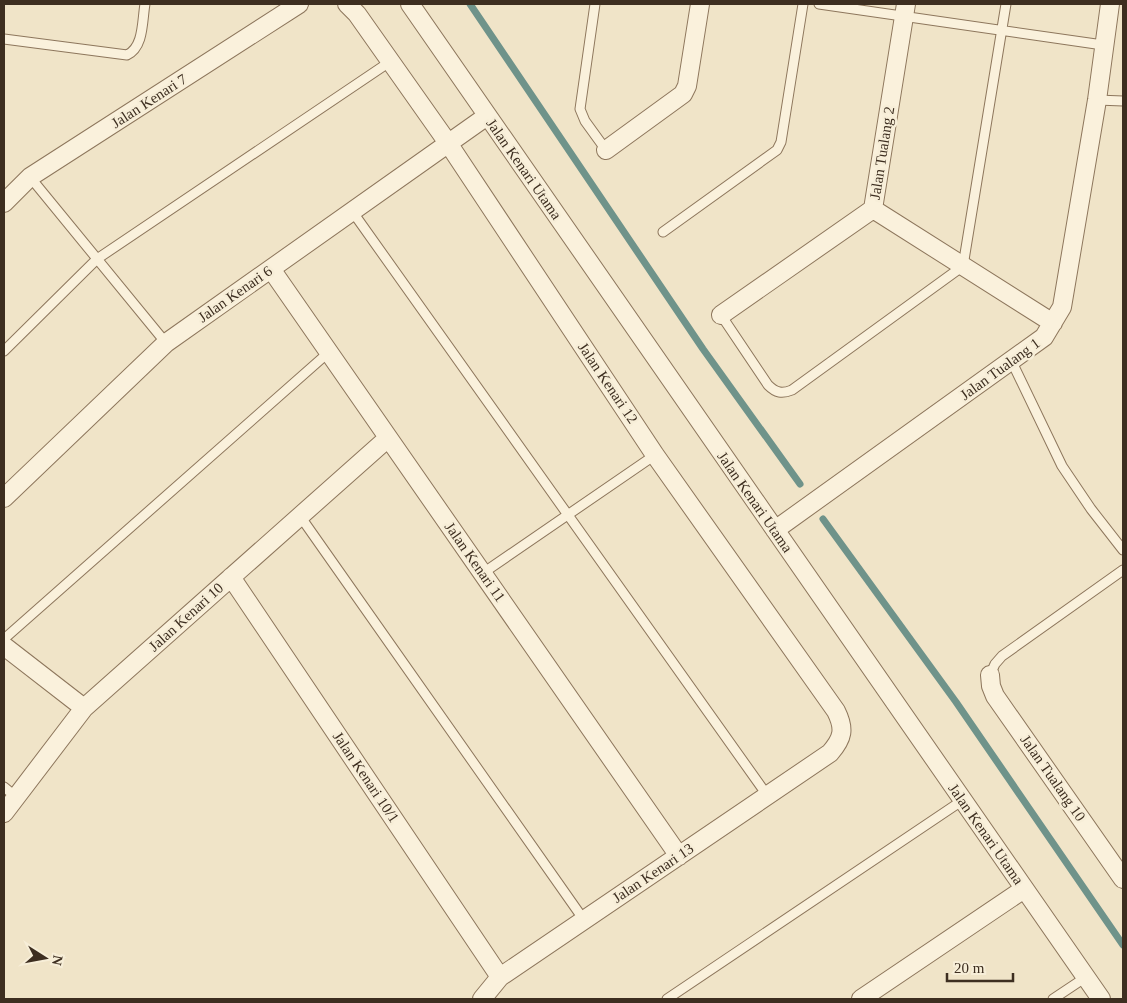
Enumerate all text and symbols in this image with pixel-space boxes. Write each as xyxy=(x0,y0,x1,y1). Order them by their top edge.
street label: Jalan Kenari 7 xyxy=(108,70,190,131)
street label: Jalan Tualang 2 xyxy=(867,105,897,201)
street label: Jalan Kenari Utama xyxy=(483,116,565,223)
street label: Jalan Kenari 6 xyxy=(195,262,275,325)
street label: Jalan Tualang 1 xyxy=(957,335,1043,403)
street label: Jalan Kenari 12 xyxy=(575,340,641,426)
street label: Jalan Kenari Utama xyxy=(714,449,796,556)
street label: Jalan Kenari 11 xyxy=(442,519,508,605)
street label: Jalan Kenari 10 xyxy=(146,580,226,654)
street label: Jalan Kenari 10/1 xyxy=(330,729,402,825)
street label: Jalan Tualang 10 xyxy=(1017,732,1089,824)
street label: Jalan Kenari Utama xyxy=(945,781,1027,888)
street label: Jalan Kenari 13 xyxy=(610,840,696,906)
north arrow xyxy=(20,933,70,983)
scale bar xyxy=(947,950,1013,982)
text: N xyxy=(49,954,66,967)
text: 20 m xyxy=(954,960,985,976)

